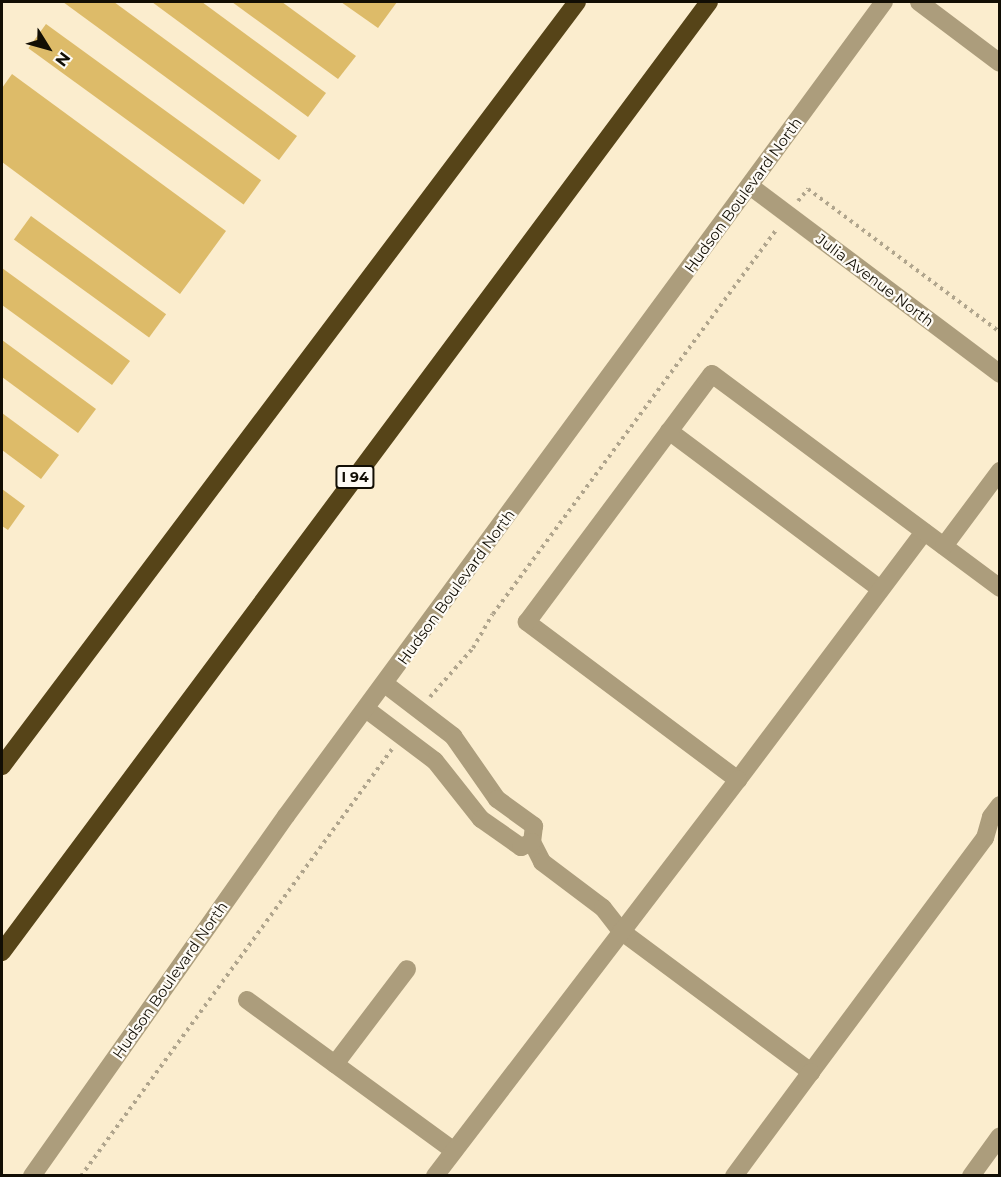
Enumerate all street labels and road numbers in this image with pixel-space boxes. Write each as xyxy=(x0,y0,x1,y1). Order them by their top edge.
street label: Hudson Boulevard North xyxy=(681,114,805,276)
street label: Julia Avenue North xyxy=(812,230,938,330)
road number: I 94 xyxy=(334,466,376,488)
street label: Hudson Boulevard North xyxy=(394,506,518,668)
street label: Hudson Boulevard North xyxy=(109,898,231,1062)

